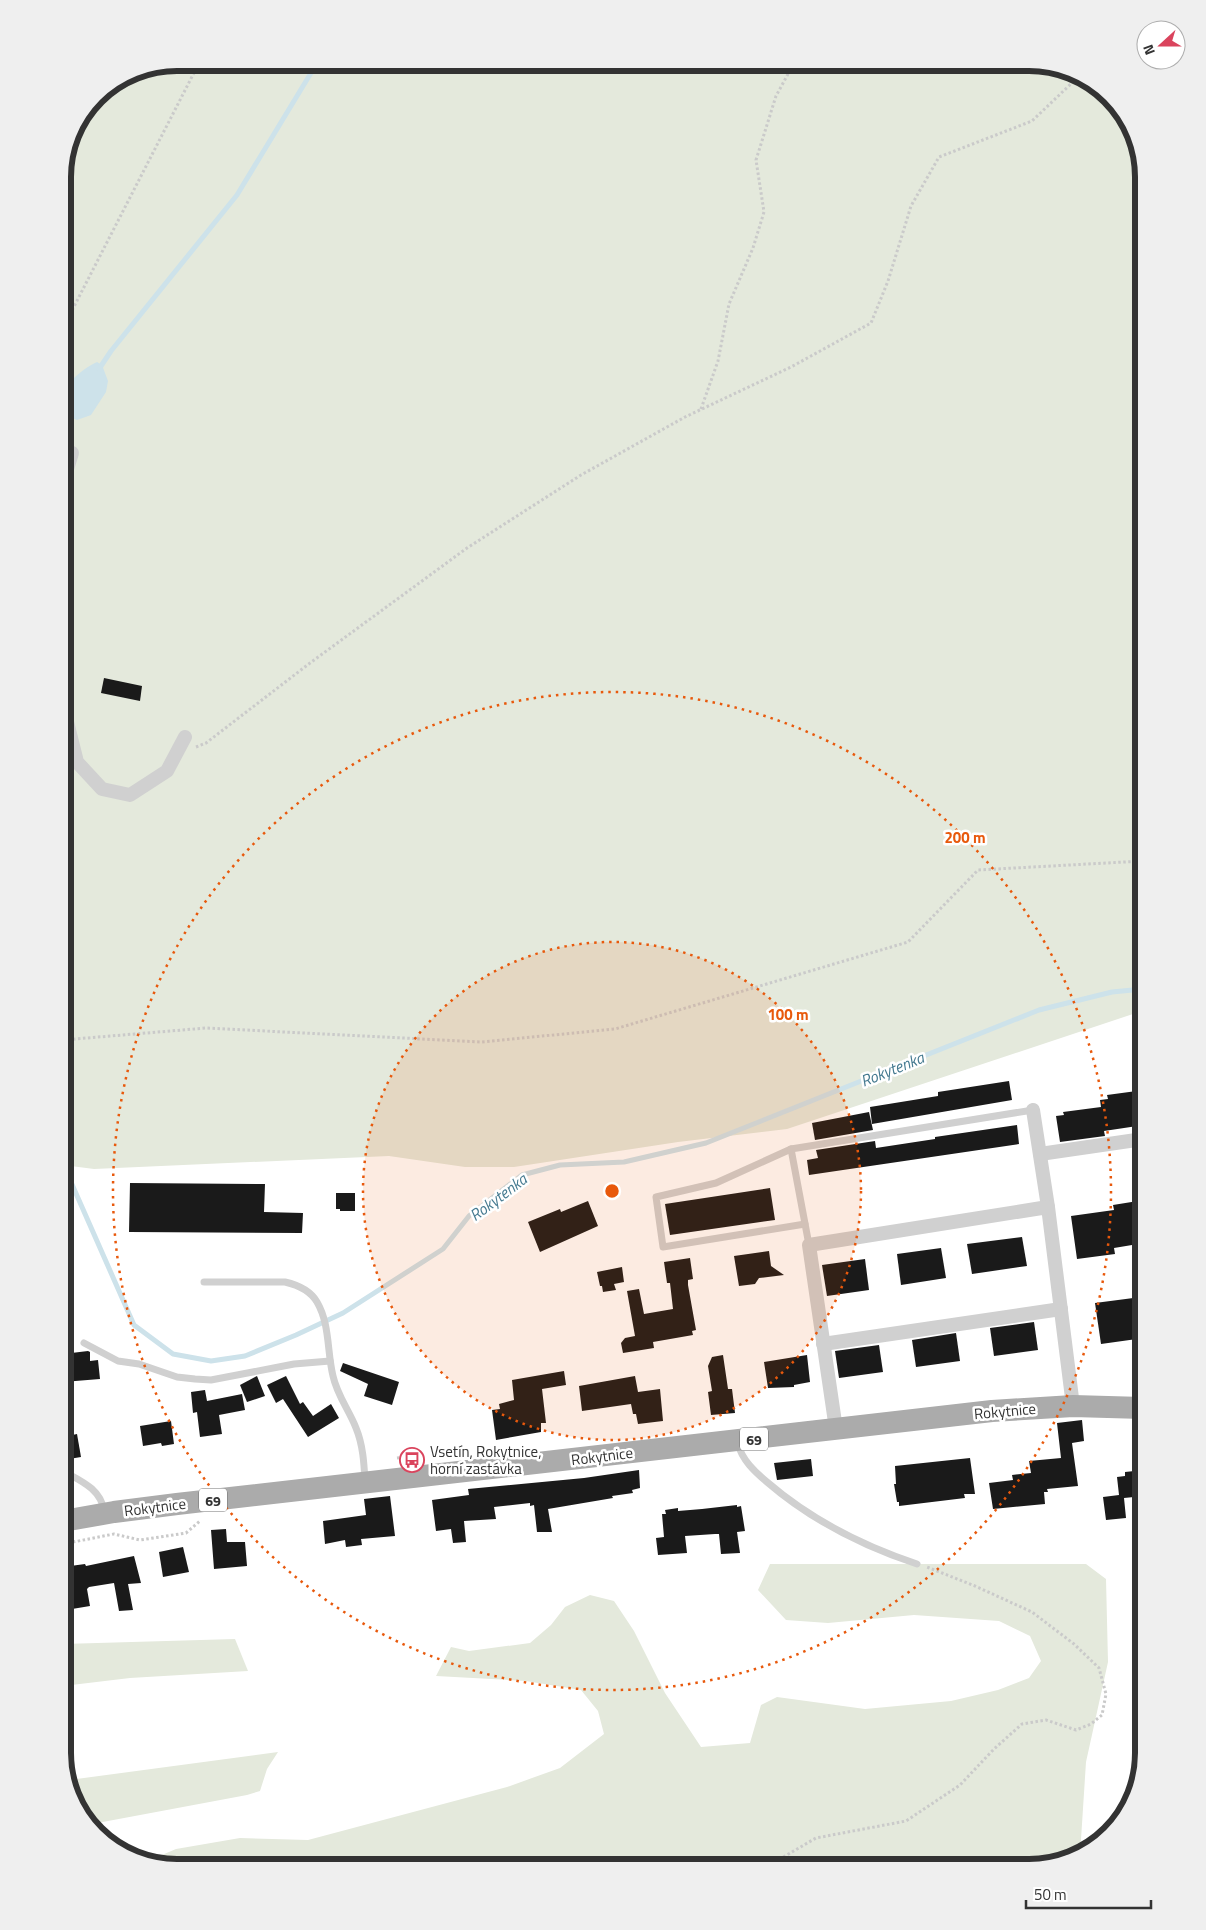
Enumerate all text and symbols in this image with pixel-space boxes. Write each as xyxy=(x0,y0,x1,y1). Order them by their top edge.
north arrow xyxy=(1136,20,1186,70)
text: N xyxy=(1137,42,1160,58)
text: 200 m xyxy=(944,826,986,849)
text: 100 m xyxy=(767,1003,809,1026)
water label: Rokytenka xyxy=(857,1045,928,1093)
water label: Rokytenka xyxy=(464,1167,533,1227)
centre of rings xyxy=(603,1182,621,1200)
street label: Rokytnice xyxy=(973,1397,1037,1425)
road number: 69 xyxy=(740,1428,768,1450)
place label: Vsetín, Rokytnice, horní zastávka xyxy=(430,1440,542,1480)
street label: Rokytnice xyxy=(570,1441,634,1471)
bus stop icon: Vsetín, Rokytnice, horní zastávka xyxy=(399,1447,425,1473)
road number: 69 xyxy=(199,1488,227,1512)
street label: Rokytnice xyxy=(123,1492,187,1522)
scale bar xyxy=(1026,1878,1151,1910)
text: 50 m xyxy=(1034,1883,1067,1906)

